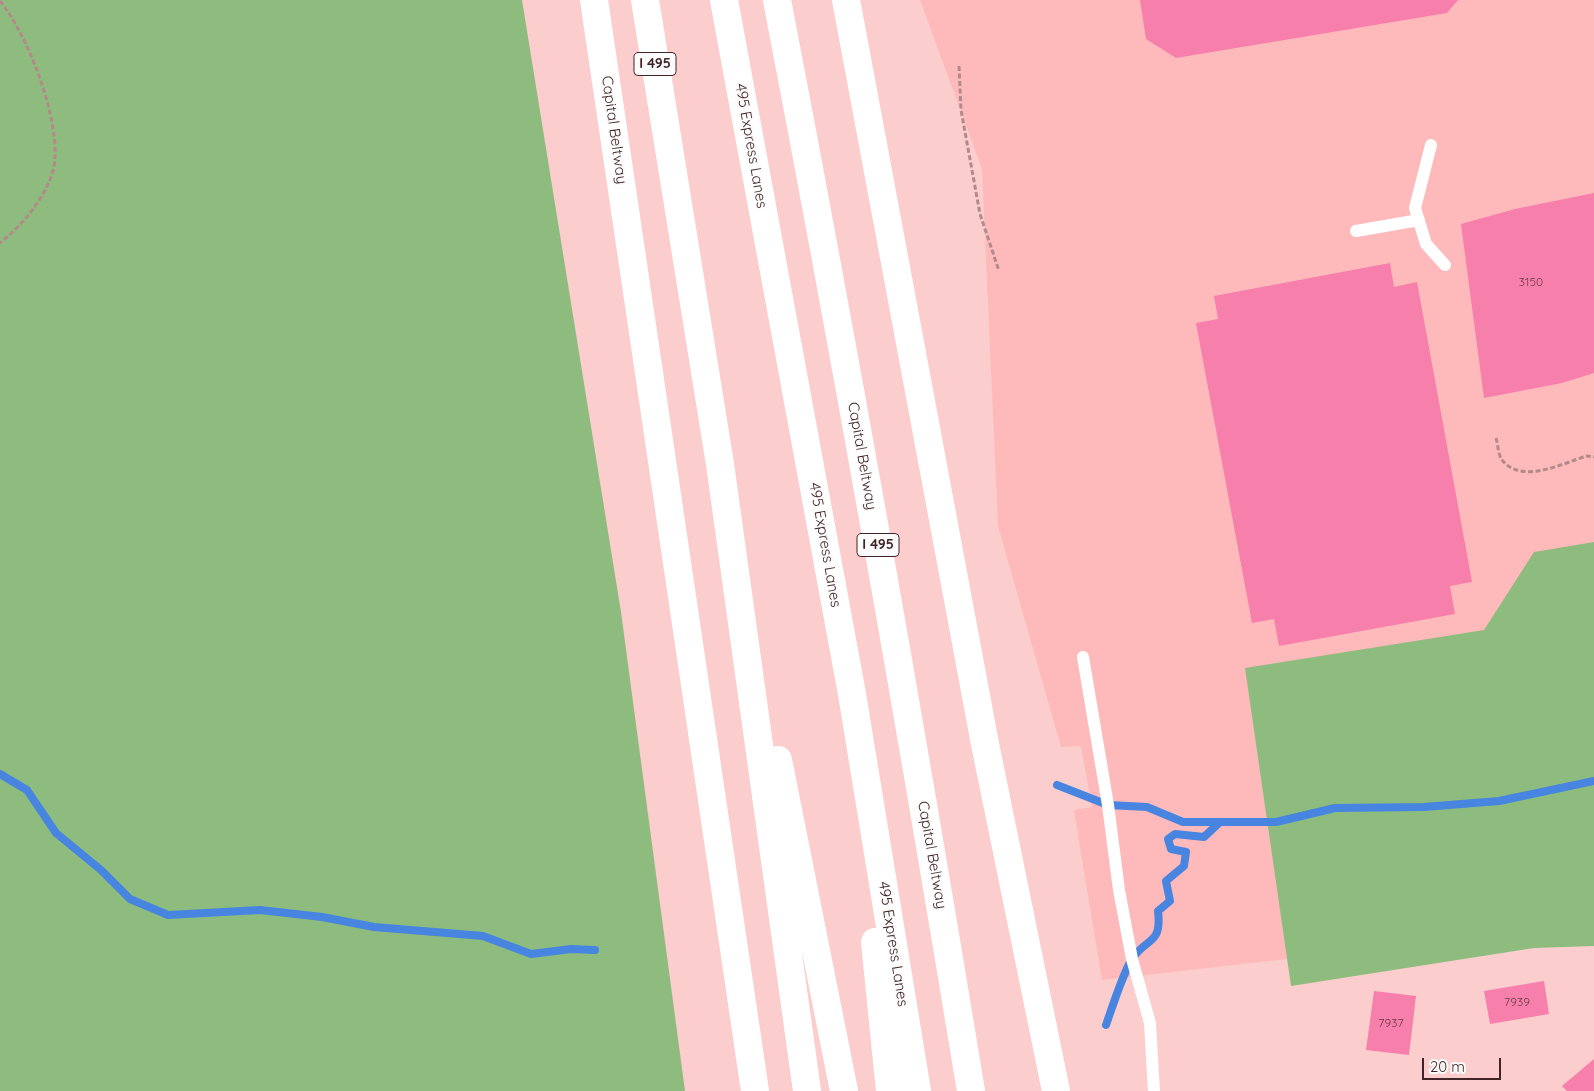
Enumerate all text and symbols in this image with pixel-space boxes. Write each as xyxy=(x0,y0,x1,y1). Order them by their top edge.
road number: I 495 xyxy=(634,52,676,76)
street label: Capital Beltway xyxy=(597,75,631,185)
street label: 495 Express Lanes xyxy=(731,82,771,210)
house number: 3150 xyxy=(1519,275,1543,289)
street label: Capital Beltway xyxy=(844,401,880,511)
street label: 495 Express Lanes xyxy=(805,481,845,609)
road number: I 495 xyxy=(857,534,899,556)
street label: Capital Beltway xyxy=(914,800,950,910)
street label: 495 Express Lanes xyxy=(874,880,912,1008)
house number: 7939 xyxy=(1504,995,1530,1009)
house number: 7937 xyxy=(1378,1016,1404,1030)
scale bar xyxy=(1424,1048,1503,1080)
text: 20 m xyxy=(1430,1057,1465,1076)

